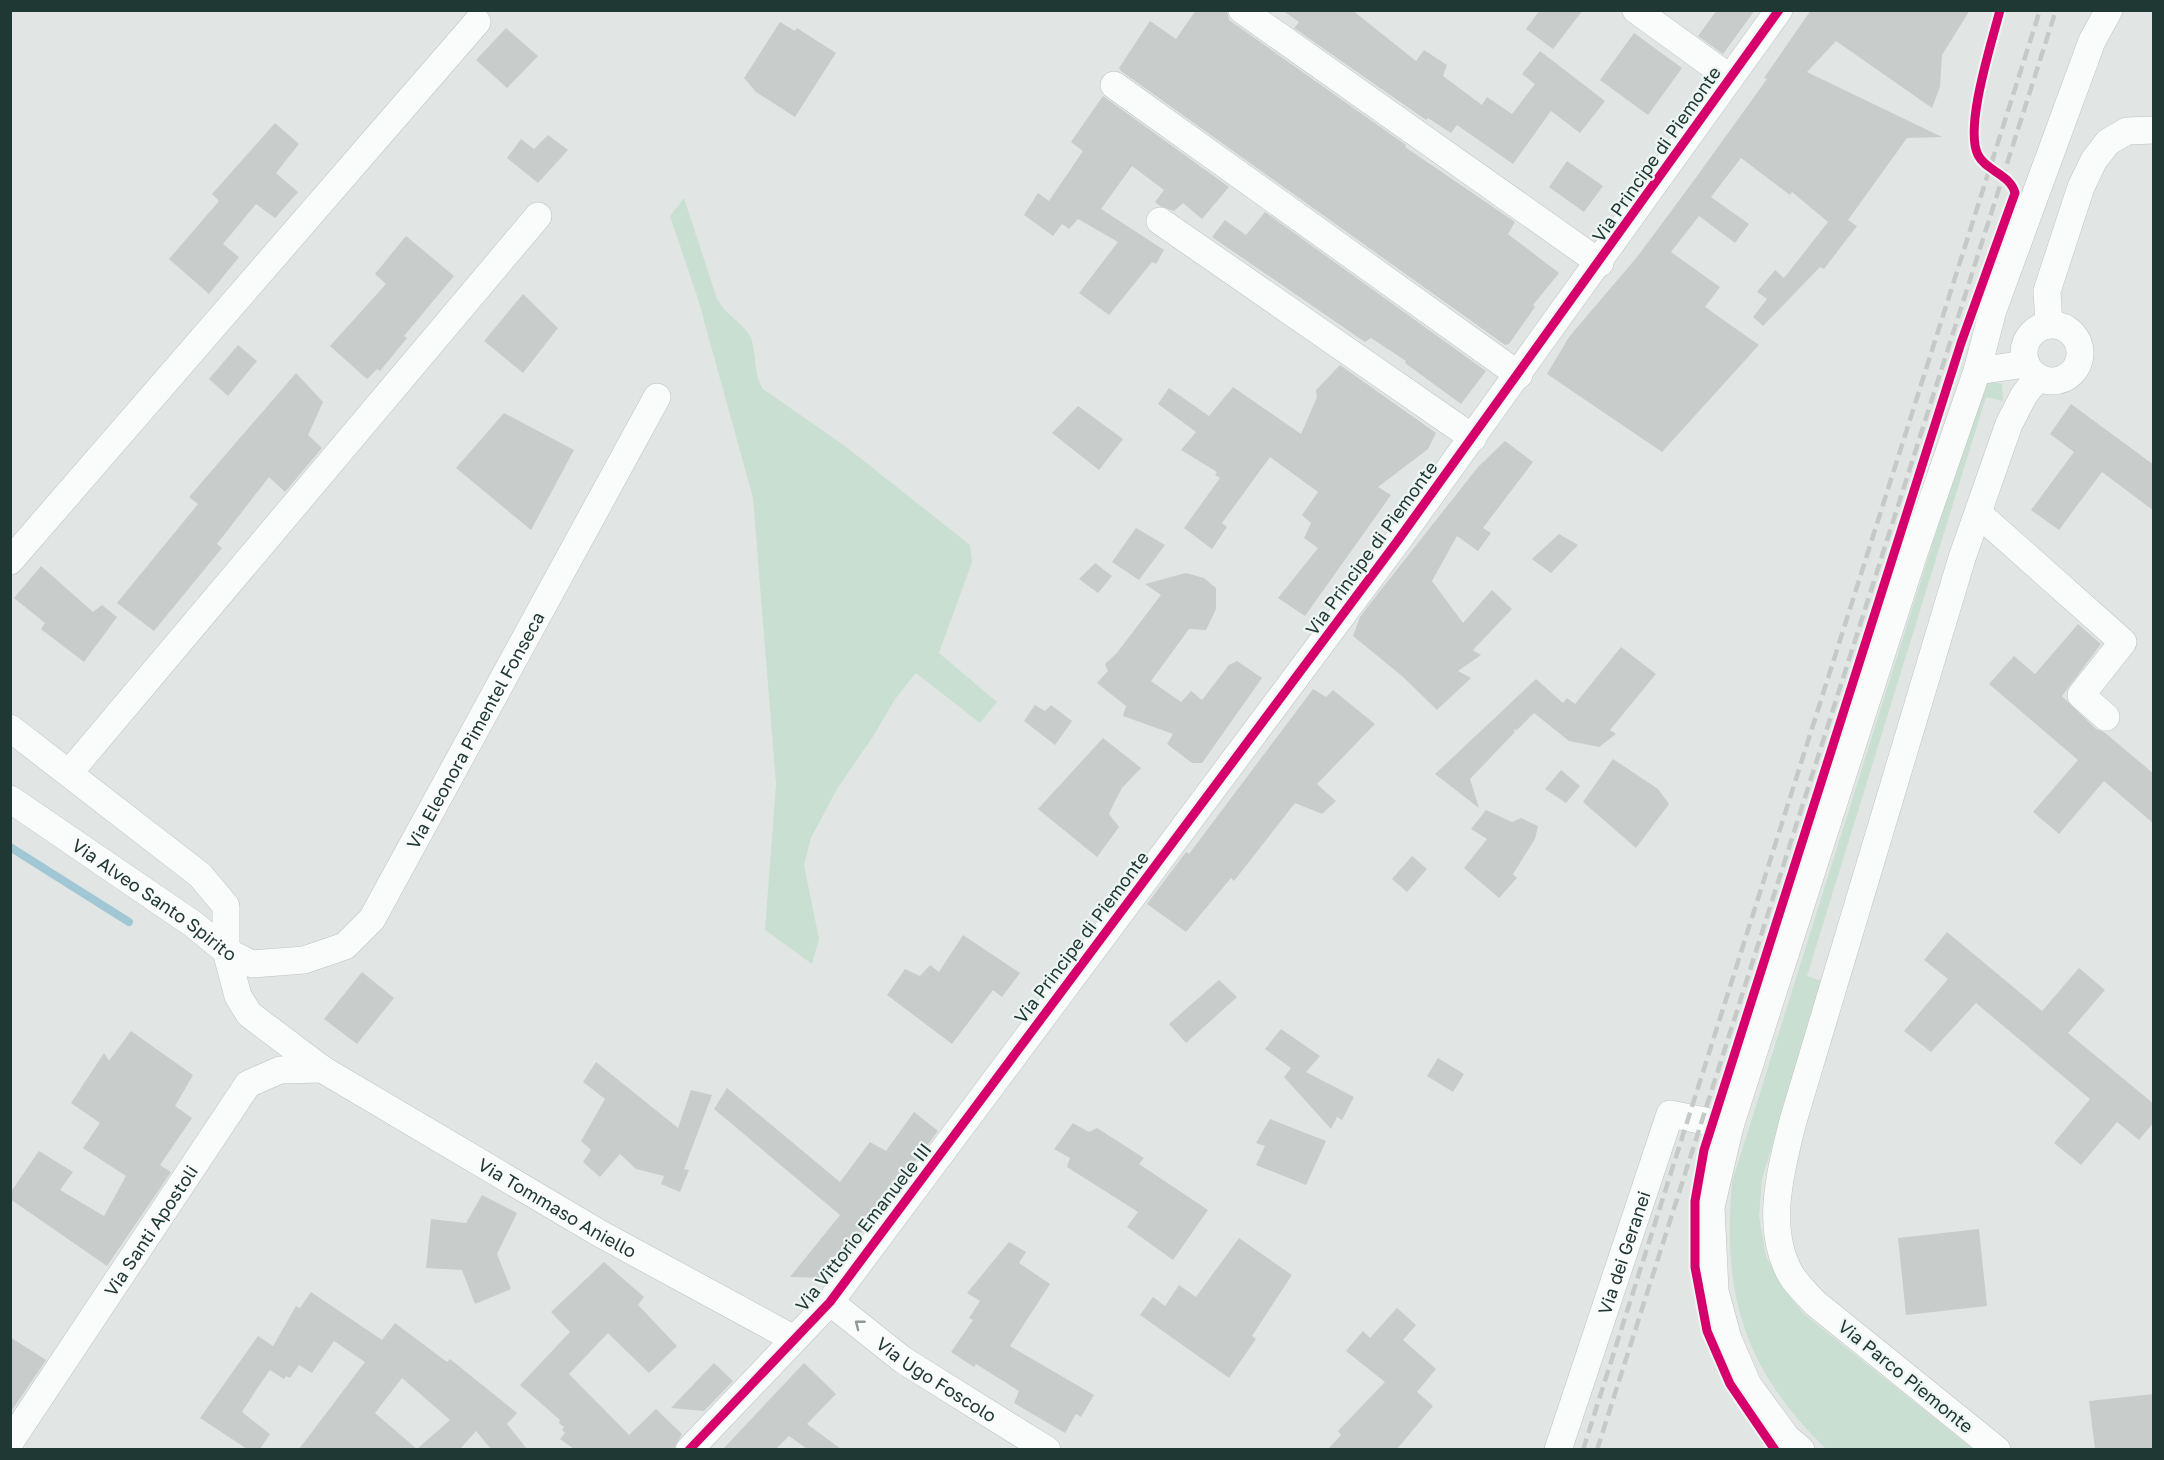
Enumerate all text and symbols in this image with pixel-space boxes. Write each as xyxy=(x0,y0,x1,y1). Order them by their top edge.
street label: Via Principe di Piemonte xyxy=(1587,62,1725,246)
street label: Via Principe di Piemonte xyxy=(1300,457,1442,639)
street label: Via Eleonora Pimentel Fonseca xyxy=(401,608,549,853)
street label: Via Alveo Santo Spirito xyxy=(68,834,240,965)
street label: Via Principe di Piemonte xyxy=(1009,847,1153,1027)
street label: Via Vittorio Emanuele III xyxy=(790,1138,936,1316)
street label: Via Tommaso Aniello xyxy=(474,1153,640,1262)
street label: Via Santi Apostoli xyxy=(99,1161,202,1300)
street label: Via dei Geranei xyxy=(1593,1188,1655,1317)
street label: Via Parco Piemonte xyxy=(1834,1315,1978,1437)
one-way arrow xyxy=(855,1321,866,1332)
street label: Via Ugo Foscolo xyxy=(872,1332,1001,1427)

